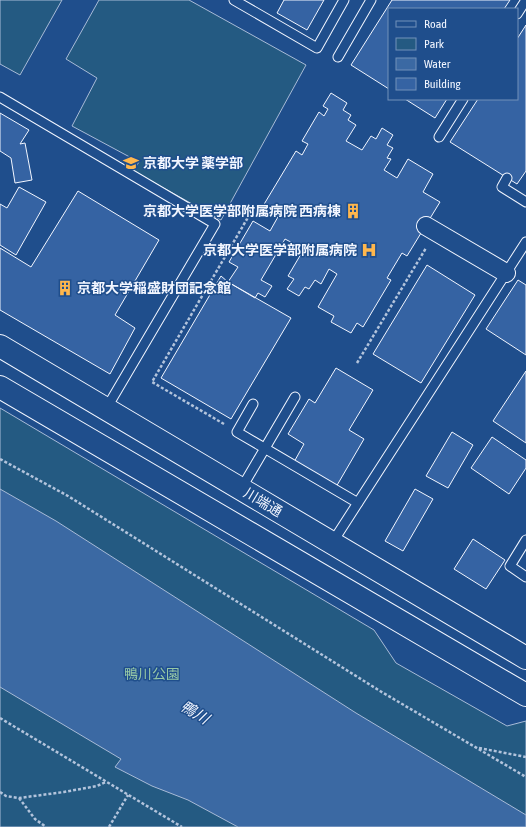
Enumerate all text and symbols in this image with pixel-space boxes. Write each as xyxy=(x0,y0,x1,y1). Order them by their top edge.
legend xyxy=(388,8,518,100)
text: Road xyxy=(424,17,447,31)
text: Park xyxy=(424,37,445,51)
text: Water xyxy=(424,57,451,71)
text: Building xyxy=(424,77,462,91)
school or university icon: 京都大学 薬学部 xyxy=(122,154,140,172)
place label: 京都大学 薬学部 xyxy=(143,155,243,171)
building icon: 京都大学医学部附属病院 西病棟 xyxy=(344,202,362,220)
place label: 京都大学医学部附属病院 西病棟 xyxy=(143,203,341,219)
hospital icon: 京都大学医学部附属病院 xyxy=(360,241,378,259)
place label: 京都大学医学部附属病院 xyxy=(203,242,357,258)
building icon: 京都大学稲盛財団記念館 xyxy=(56,279,74,297)
place label: 京都大学稲盛財団記念館 xyxy=(77,280,231,296)
street label: 川端通 xyxy=(241,484,285,520)
park label: 鴨川公園 xyxy=(124,666,180,682)
water label: 鴨川 xyxy=(178,697,214,728)

